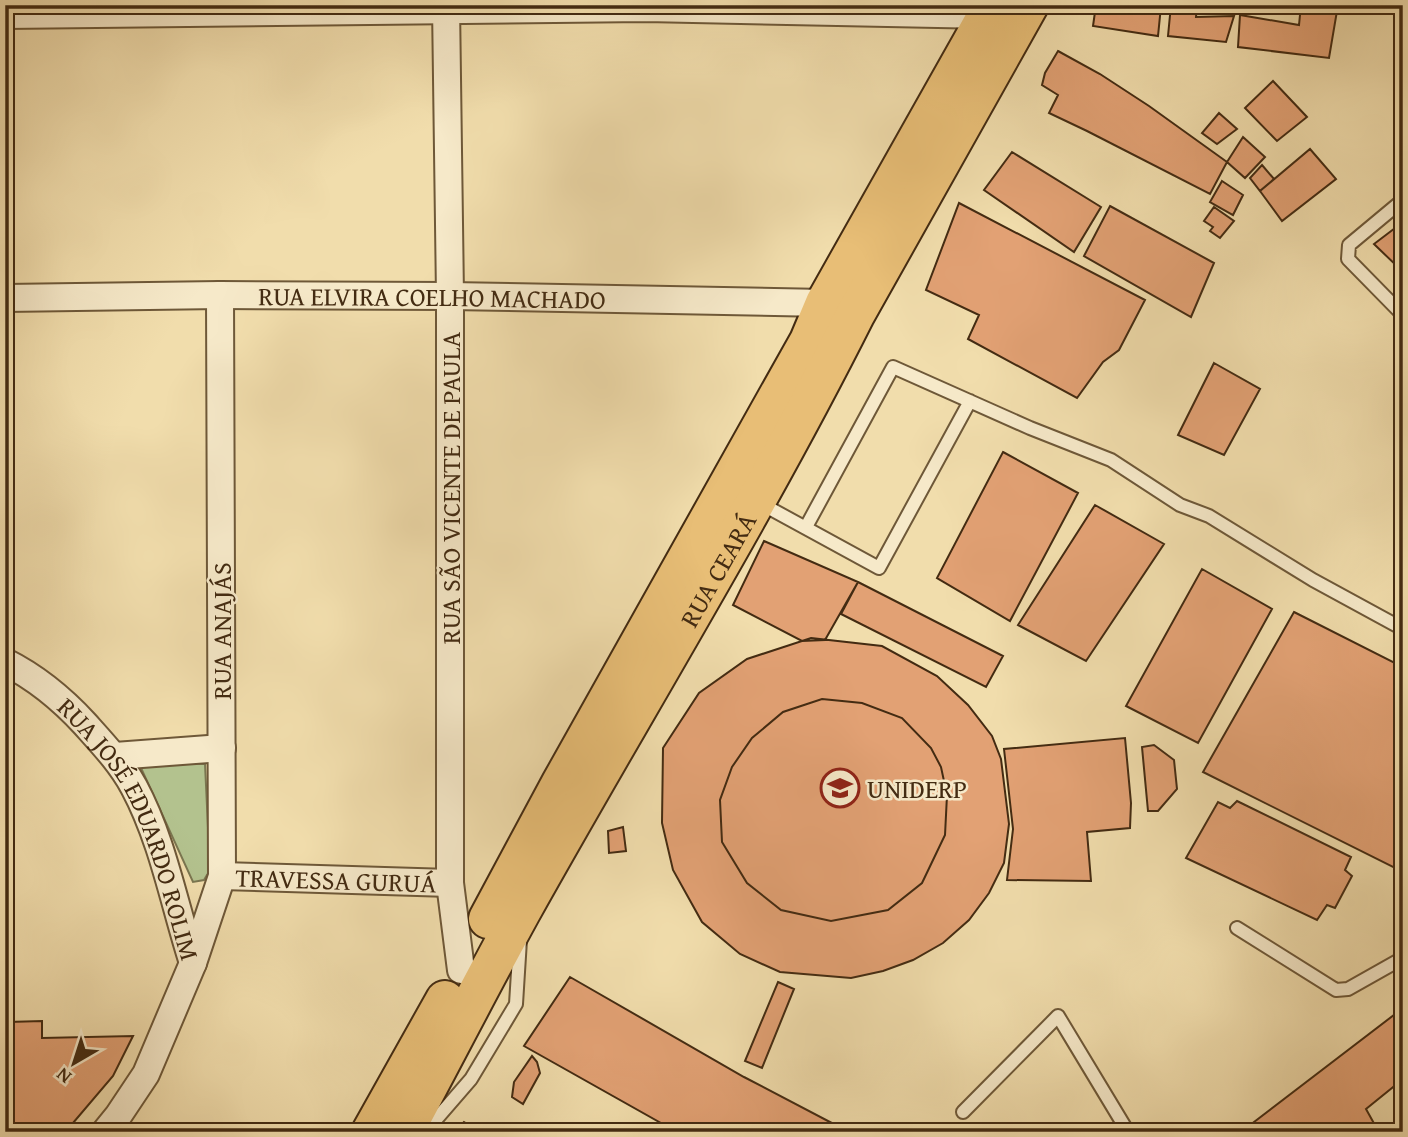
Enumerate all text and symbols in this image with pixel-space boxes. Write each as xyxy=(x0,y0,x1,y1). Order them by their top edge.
street label: RUA ELVIRA COELHO MACHADO xyxy=(258,276,606,318)
street label: RUA SÃO VICENTE DE PAULA xyxy=(431,332,470,644)
street label: RUA CEARÁ xyxy=(669,505,766,634)
street label: RUA ANAJÁS xyxy=(202,562,241,700)
street label: RUA JOSÉ EDUARDO ROLIM xyxy=(49,687,210,965)
school or university icon: UNIDERP xyxy=(819,767,861,809)
place label: UNIDERP xyxy=(867,769,967,808)
street label: TRAVESSA GURUÁ xyxy=(235,857,437,902)
north arrow xyxy=(38,1028,108,1098)
text: N xyxy=(49,1061,77,1091)

